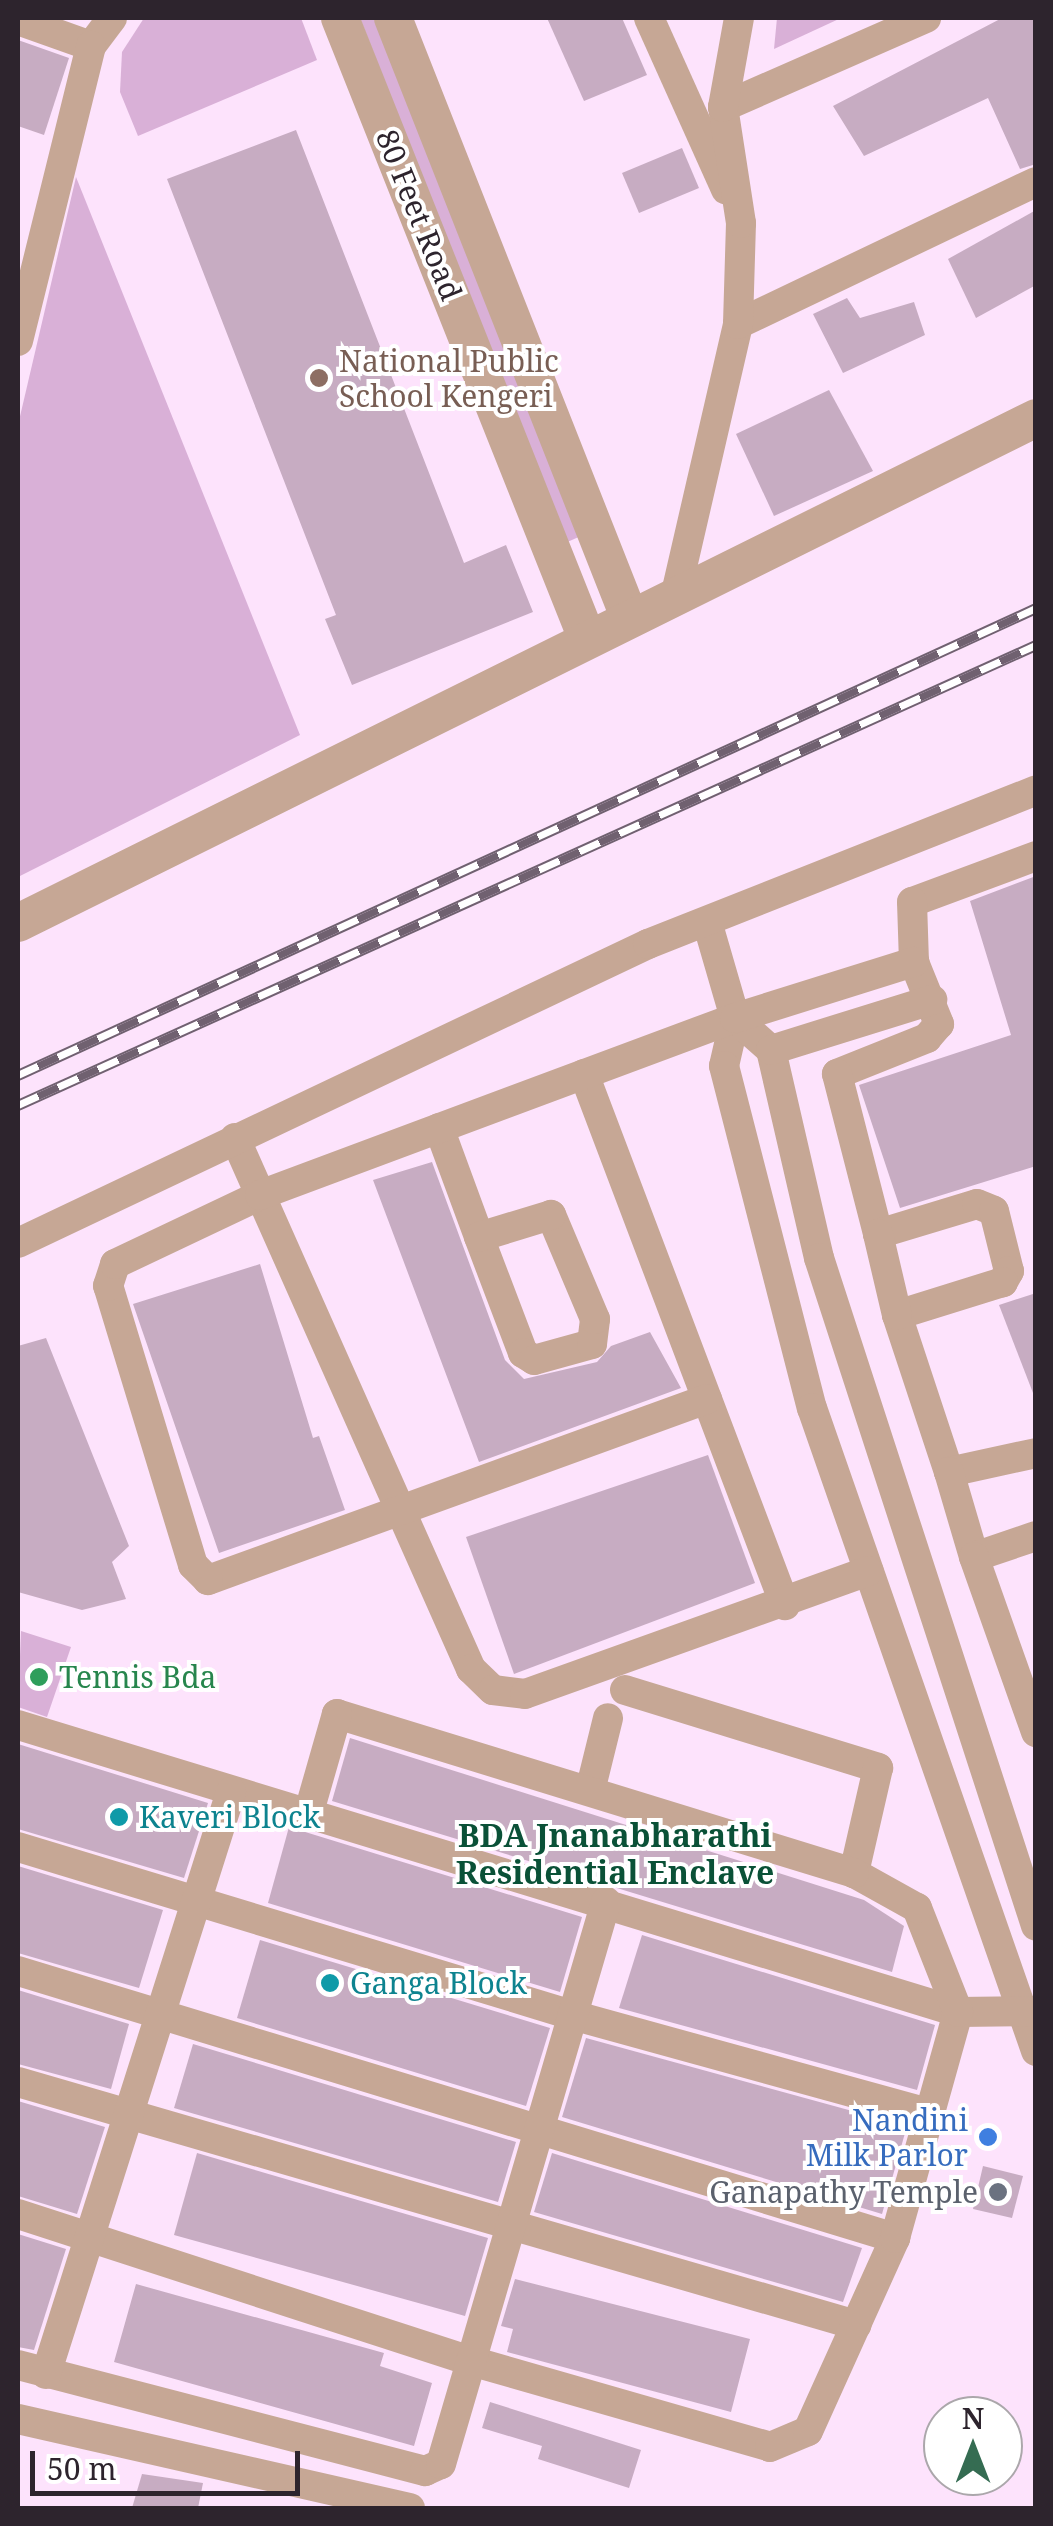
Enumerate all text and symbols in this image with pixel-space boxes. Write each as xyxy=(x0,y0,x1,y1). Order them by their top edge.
street label: 80 Feet Road xyxy=(368,125,470,305)
place label: National Public School Kengeri xyxy=(339,343,559,414)
marker: National Public School Kengeri xyxy=(308,367,330,389)
place label: Tennis Bda xyxy=(59,1659,216,1695)
marker: Tennis Bda xyxy=(28,1666,50,1688)
place label: Kaveri Block xyxy=(139,1799,320,1835)
marker: Kaveri Block xyxy=(108,1806,130,1828)
district label: BDA Jnanabharathi Residential Enclave xyxy=(456,1817,774,1892)
place label: Ganga Block xyxy=(350,1965,527,2001)
marker: Ganga Block xyxy=(319,1972,341,1994)
place label: Nandini Milk Parlor xyxy=(806,2102,968,2172)
marker: Nandini Milk Parlor xyxy=(977,2126,999,2148)
place label: Ganapathy Temple xyxy=(709,2174,978,2210)
marker: Ganapathy Temple xyxy=(987,2181,1009,2203)
north arrow xyxy=(923,2396,1023,2496)
text: N xyxy=(962,2399,984,2437)
scale bar xyxy=(35,2431,305,2493)
text: 50 m xyxy=(47,2448,117,2489)

